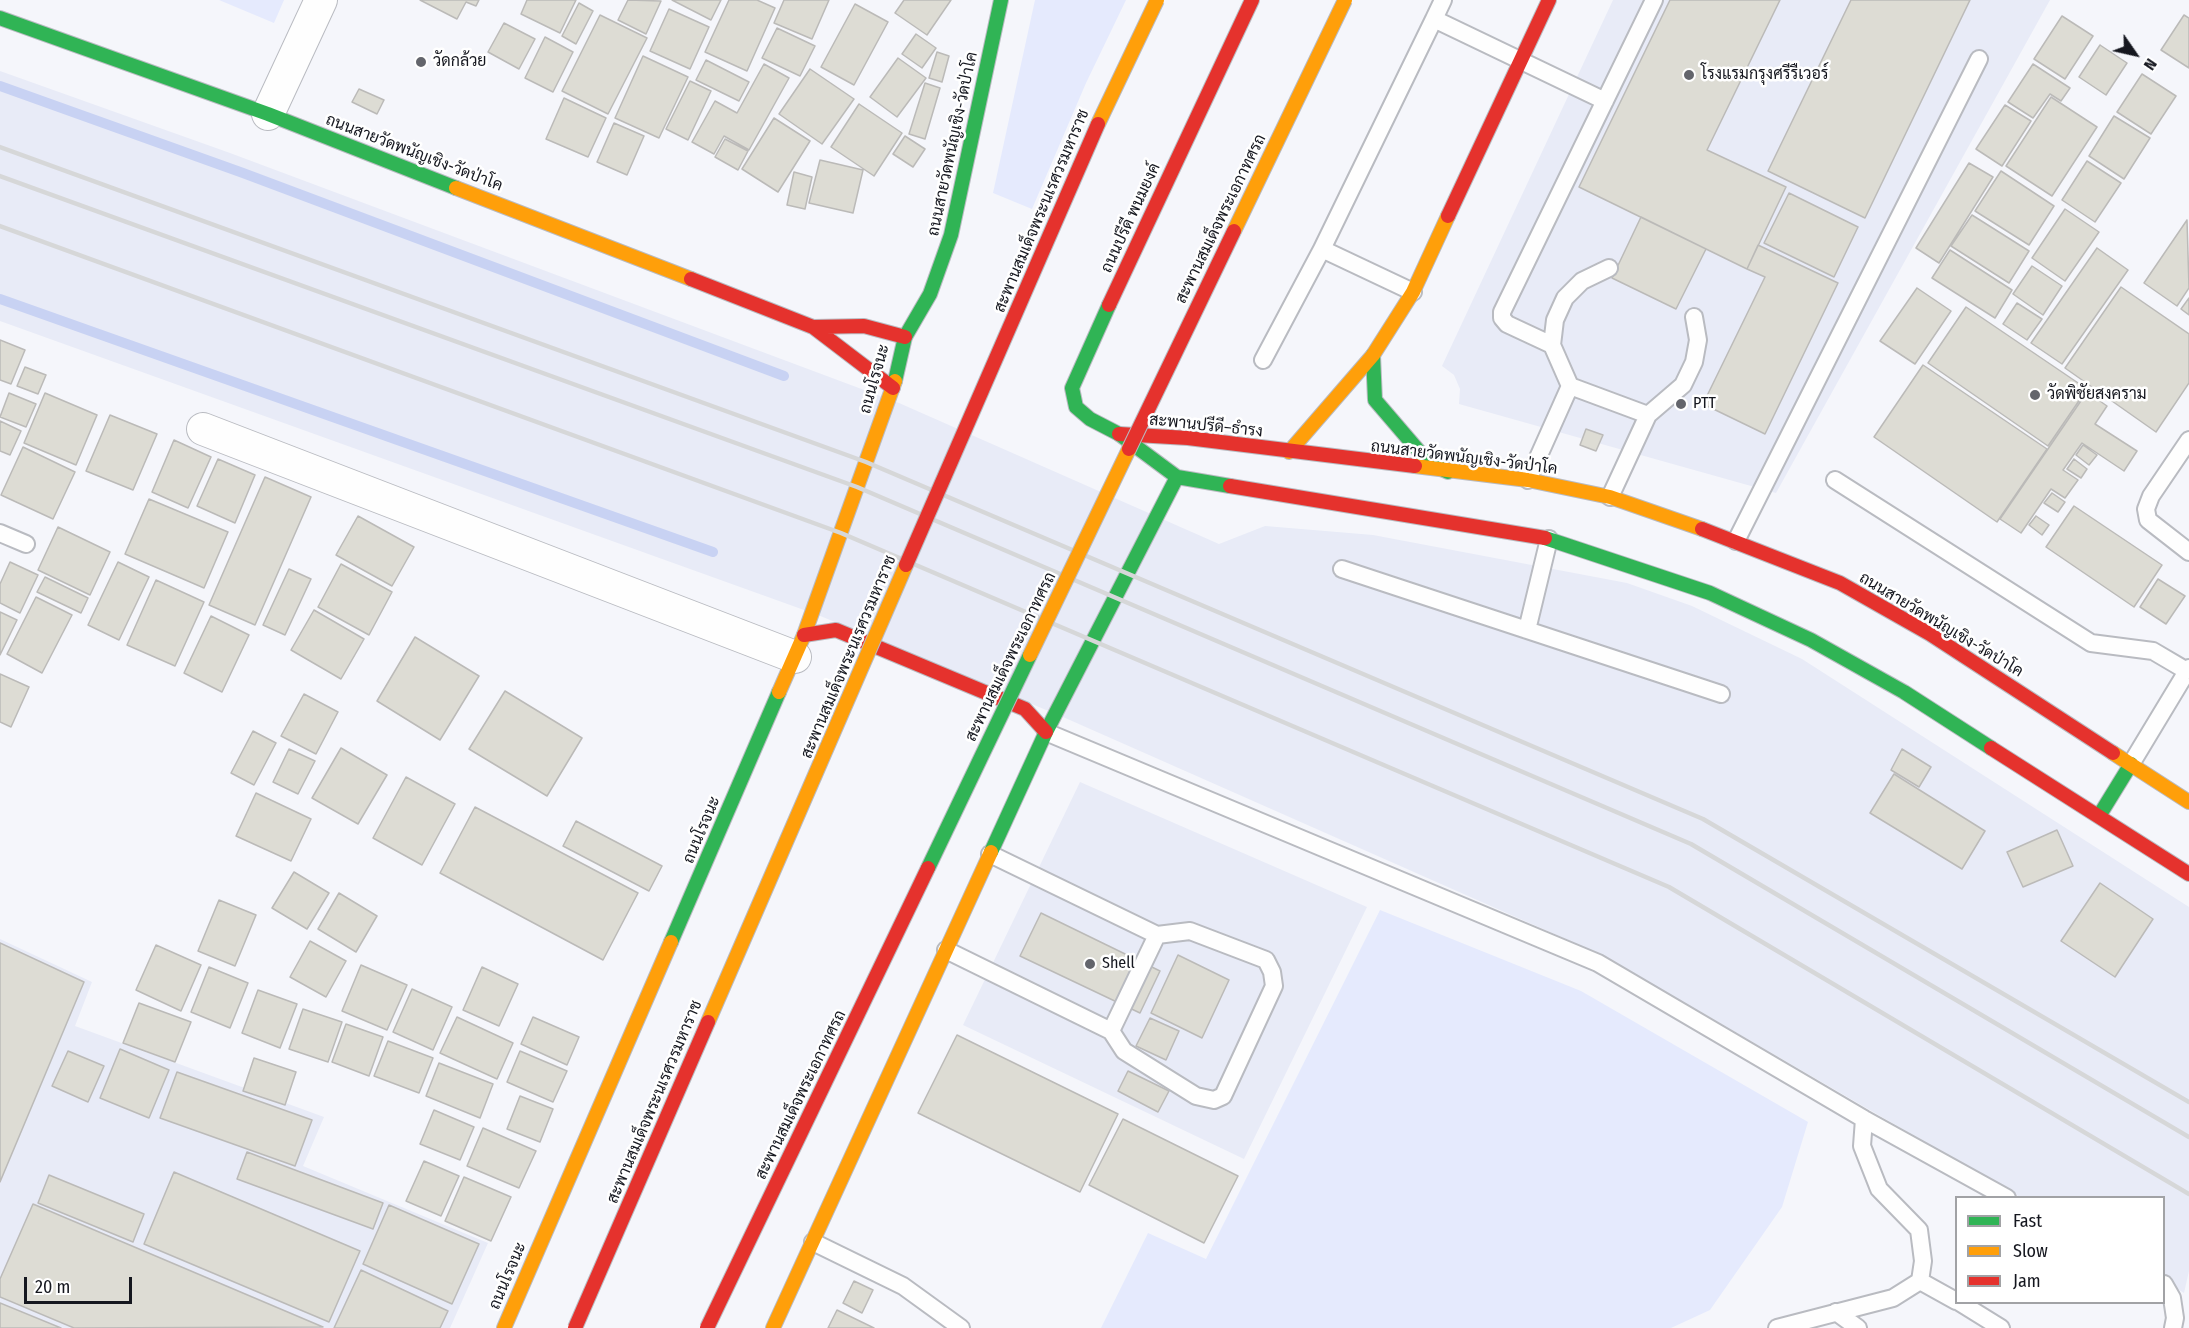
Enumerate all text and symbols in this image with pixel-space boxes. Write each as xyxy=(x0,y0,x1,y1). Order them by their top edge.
north arrow xyxy=(2105,24,2165,84)
street label: ถนนสายวัดพนัญเชิง-วัดป่าโค xyxy=(924,50,982,238)
place label: วัดกล้วย xyxy=(433,52,487,72)
marker: วัดกล้วย xyxy=(414,55,428,69)
text: N xyxy=(2140,55,2161,74)
place label: โรงแรมกรุงศรีรืเวอร์ xyxy=(1701,65,1829,85)
marker: โรงแรมกรุงศรีรืเวอร์ xyxy=(1682,68,1696,82)
street label: สะพานสมเด็จพระนเรศวรมหาราช xyxy=(990,106,1094,316)
street label: ถนนสายวัดพนัญเชิง-วัดป่าโค xyxy=(323,110,505,196)
street label: สะพานสมเด็จพระเอกาทศรถ xyxy=(1172,131,1270,307)
street label: ถนนปรีดี พนมยงค์ xyxy=(1097,160,1165,276)
street label: ถนนโรจนะ xyxy=(856,342,894,416)
place label: วัดพิชัยสงคราม xyxy=(2047,385,2147,405)
marker: วัดพิชัยสงคราม xyxy=(2028,388,2042,402)
place label: PTT xyxy=(1693,394,1716,414)
marker: PTT xyxy=(1674,397,1688,411)
street label: สะพานปรีดี–ธำรง xyxy=(1148,410,1264,442)
street label: ถนนสายวัดพนัญเชิง-วัดป่าโค xyxy=(1370,437,1558,479)
street label: สะพานสมเด็จพระนเรศวรมหาราช xyxy=(797,552,901,762)
street label: ถนนสายวัดพนัญเชิง-วัดป่าโค xyxy=(1855,568,2027,682)
street label: สะพานสมเด็จพระเอกาทศรถ xyxy=(962,569,1060,745)
street label: ถนนโรจนะ xyxy=(679,794,725,866)
place label: Shell xyxy=(1102,954,1135,974)
marker: Shell xyxy=(1083,957,1097,971)
street label: สะพานสมเด็จพระนเรศวรมหาราช xyxy=(603,997,707,1207)
street label: สะพานสมเด็จพระเอกาทศรถ xyxy=(752,1007,850,1183)
legend xyxy=(1955,1196,2165,1304)
text: Fast xyxy=(2013,1210,2042,1232)
street label: ถนนโรจนะ xyxy=(485,1240,531,1312)
text: Slow xyxy=(2013,1240,2048,1262)
scale bar xyxy=(27,1265,135,1303)
text: Jam xyxy=(2013,1270,2041,1292)
text: 20 m xyxy=(35,1276,70,1298)

